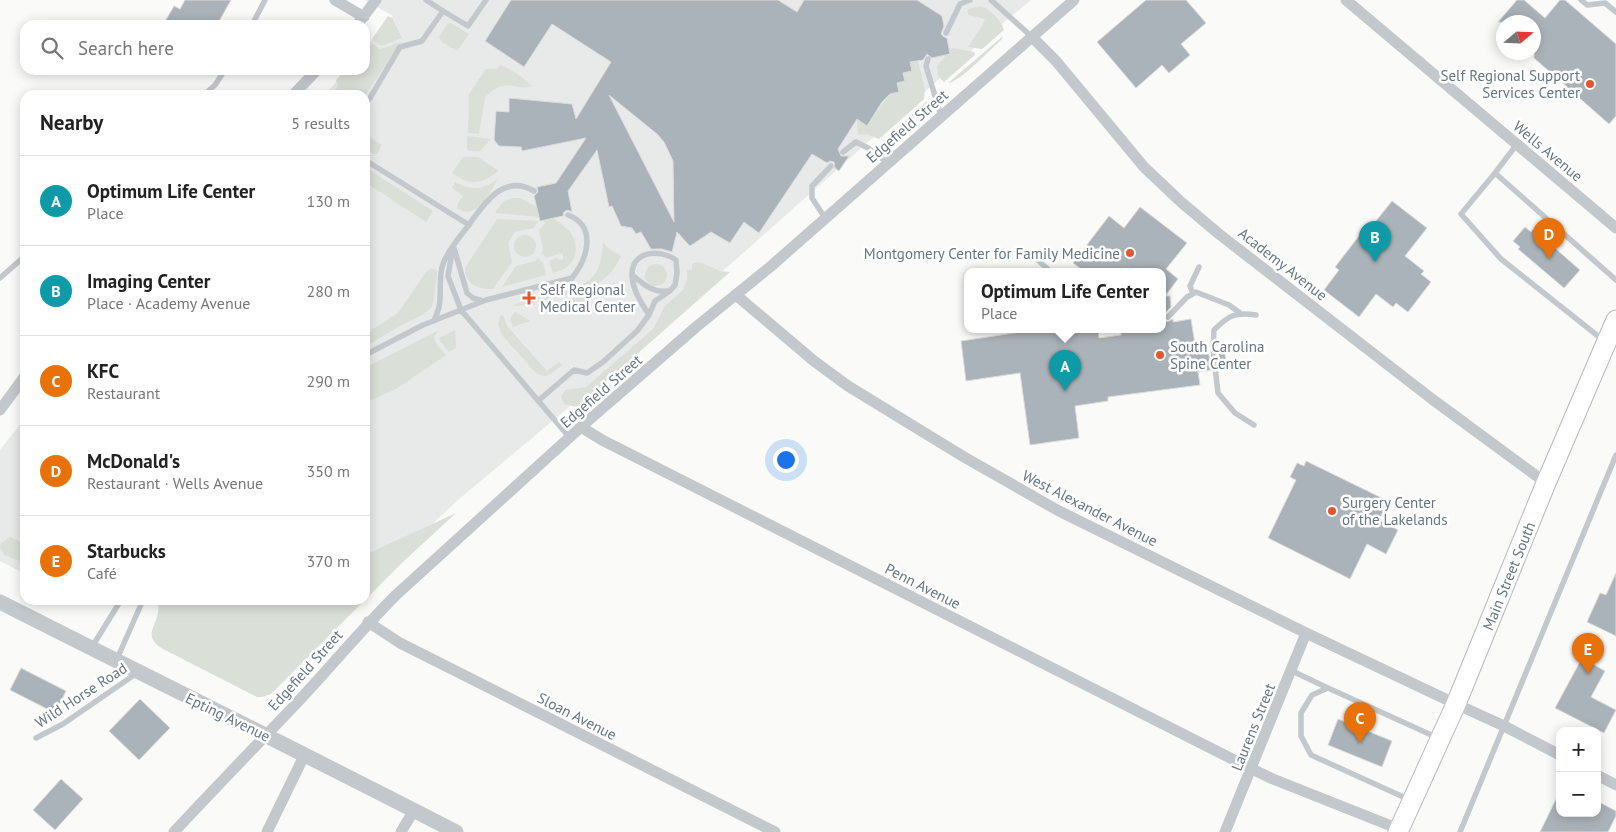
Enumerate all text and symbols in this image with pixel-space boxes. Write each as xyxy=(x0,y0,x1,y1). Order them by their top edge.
north arrow xyxy=(1496,15,1541,60)
search box xyxy=(20,20,370,75)
icon: search xyxy=(38,34,66,62)
text: Search here xyxy=(78,36,174,60)
place label: Self Regional Support Services Center xyxy=(1440,66,1580,102)
marker: Self Regional Support Services Center xyxy=(1584,78,1596,90)
street label: Edgefield Street xyxy=(862,85,952,167)
text: Nearby xyxy=(40,109,103,136)
text: 5 results xyxy=(291,113,350,133)
street label: Wells Avenue xyxy=(1509,116,1587,186)
text: Optimum Life Center xyxy=(87,179,255,203)
text: A xyxy=(51,191,61,211)
text: 130 m xyxy=(307,191,350,211)
text: Place xyxy=(87,203,124,223)
pin: D xyxy=(1533,218,1565,259)
pin: B xyxy=(1359,221,1391,262)
street label: Academy Avenue xyxy=(1235,223,1331,305)
place label: Montgomery Center for Family Medicine xyxy=(864,244,1120,263)
marker: Montgomery Center for Family Medicine xyxy=(1124,247,1136,259)
popup xyxy=(964,268,1166,333)
text: Imaging Center xyxy=(87,269,210,293)
text: Optimum Life Center xyxy=(981,279,1149,303)
place label: Self Regional Medical Center xyxy=(540,280,636,316)
text: B xyxy=(51,281,61,301)
text: 280 m xyxy=(307,281,350,301)
marker: Self Regional Medical Center xyxy=(522,291,536,305)
text: Place · Academy Avenue xyxy=(87,293,250,313)
text: Place xyxy=(981,303,1017,323)
place label: South Carolina Spine Center xyxy=(1170,337,1264,373)
marker: South Carolina Spine Center xyxy=(1154,349,1166,361)
street label: Edgefield Street xyxy=(556,350,646,432)
pin: A xyxy=(1049,350,1081,391)
text: KFC xyxy=(87,359,119,383)
text: C xyxy=(52,371,60,391)
text: 290 m xyxy=(307,371,350,391)
text: Restaurant xyxy=(87,383,160,403)
your location xyxy=(773,447,799,473)
text: McDonald's xyxy=(87,449,180,473)
text: D xyxy=(51,461,61,481)
text: 350 m xyxy=(307,461,350,481)
street label: West Alexander Avenue xyxy=(1019,466,1161,550)
text: Restaurant · Wells Avenue xyxy=(87,473,263,493)
place label: Surgery Center of the Lakelands xyxy=(1342,493,1448,529)
marker: Surgery Center of the Lakelands xyxy=(1326,505,1338,517)
street label: Main Street South xyxy=(1478,519,1539,633)
text: Starbucks xyxy=(87,539,166,563)
text: E xyxy=(52,551,60,571)
text: 370 m xyxy=(307,551,350,571)
street label: Penn Avenue xyxy=(882,559,964,613)
text: Café xyxy=(87,563,117,583)
street label: Edgefield Street xyxy=(264,626,346,714)
pin: E xyxy=(1572,633,1604,674)
street label: Wild Horse Road xyxy=(31,658,131,732)
street label: Laurens Street xyxy=(1227,681,1279,773)
street label: Epting Avenue xyxy=(183,688,273,746)
street label: Sloan Avenue xyxy=(534,688,620,744)
pin: C xyxy=(1344,702,1376,743)
map controls xyxy=(1556,727,1601,817)
button: + xyxy=(1556,727,1601,772)
button: − xyxy=(1556,772,1601,817)

